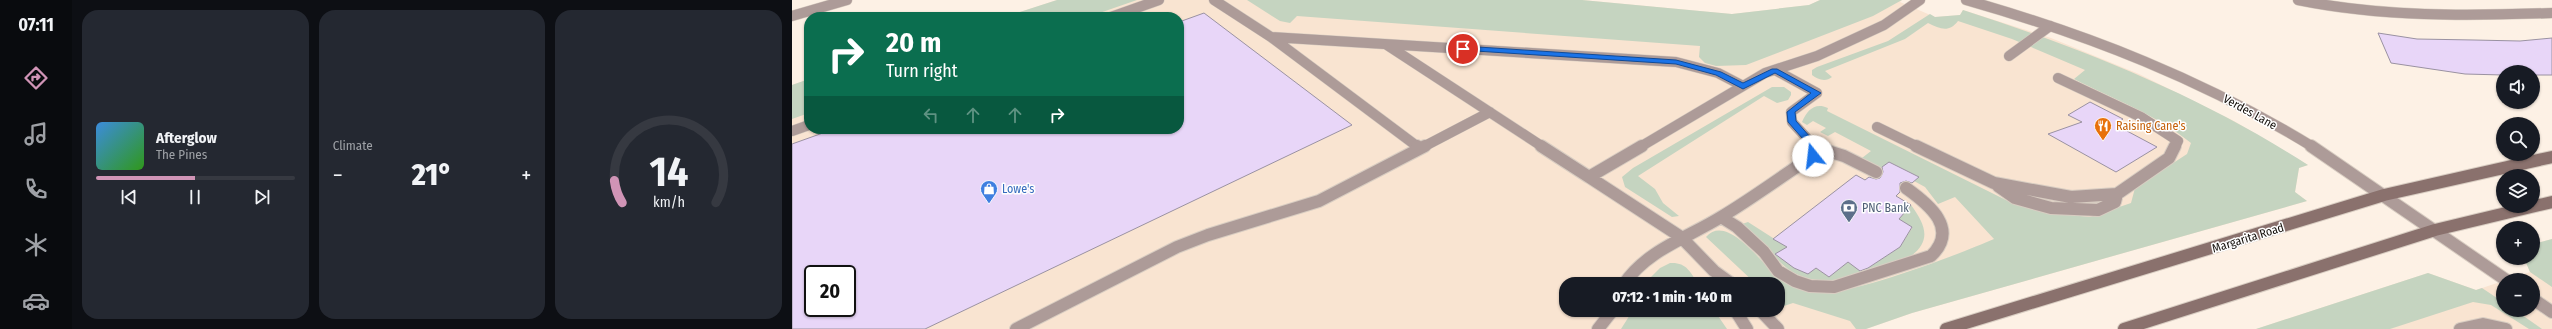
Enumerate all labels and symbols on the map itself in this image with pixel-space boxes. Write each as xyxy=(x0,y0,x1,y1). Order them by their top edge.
pin xyxy=(1446,32,1480,66)
street label: Verdes Lane xyxy=(2221,92,2279,133)
restaurant icon: Raising Cane's xyxy=(2093,116,2113,141)
place label: Raising Cane's xyxy=(2116,119,2186,133)
position arrow xyxy=(1792,135,1834,177)
shop icon: Lowe's xyxy=(979,179,999,204)
place label: Lowe's xyxy=(1002,182,1034,196)
bank icon: PNC Bank xyxy=(1839,198,1859,223)
place label: PNC Bank xyxy=(1862,201,1909,215)
street label: Margarita Road xyxy=(2210,220,2286,256)
speed limit sign: 20 xyxy=(804,265,856,317)

